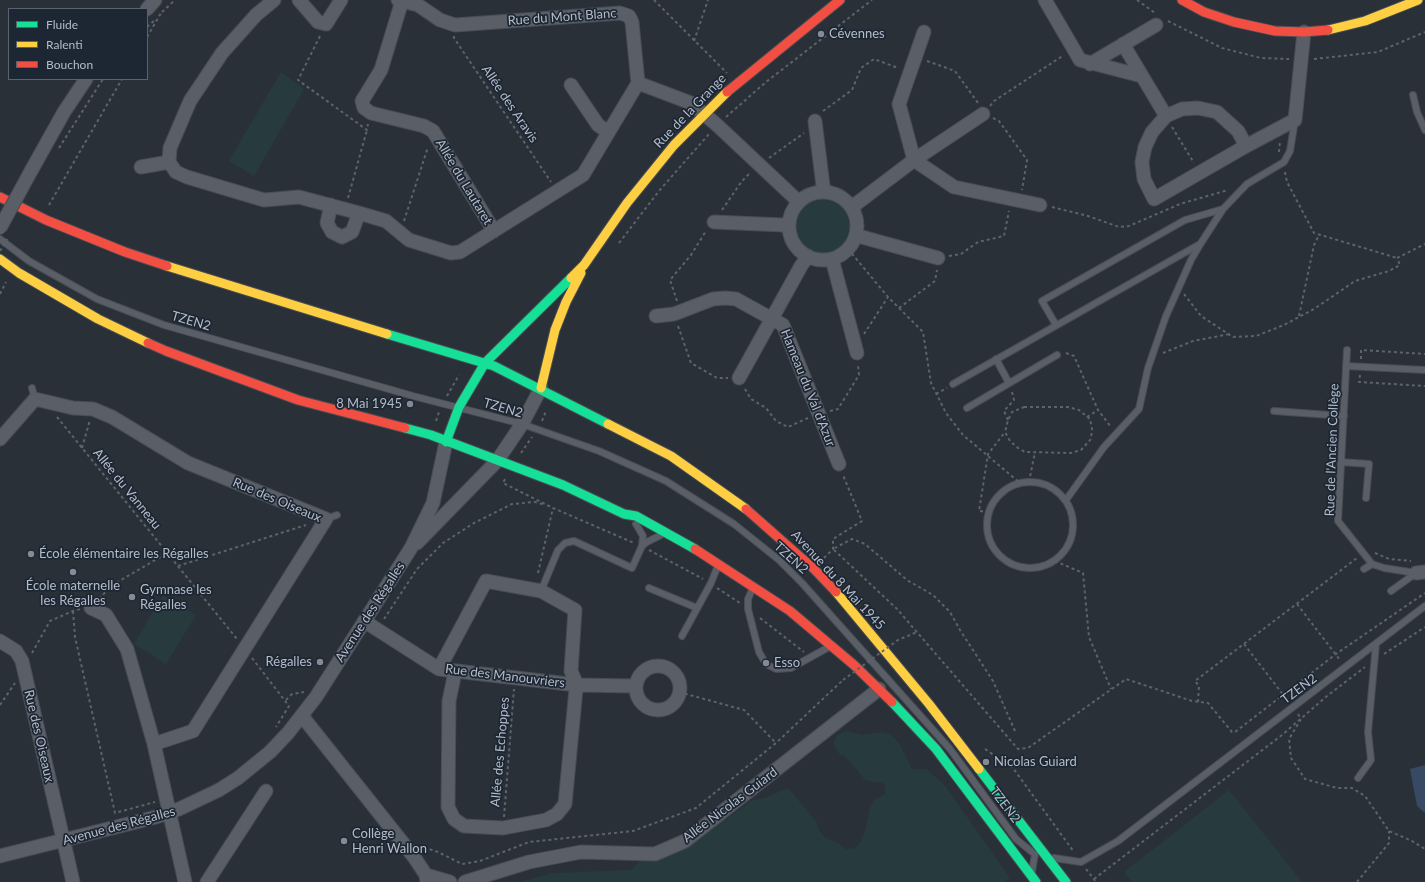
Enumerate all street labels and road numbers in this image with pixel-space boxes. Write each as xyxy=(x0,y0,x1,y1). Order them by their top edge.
street label: Rue du Mont Blanc xyxy=(507,5,617,29)
street label: Allée des Aravis xyxy=(478,62,542,146)
street label: Rue de la Grange xyxy=(651,71,729,151)
street label: Allée du Lautaret xyxy=(432,136,496,228)
street label: TZEN2 xyxy=(169,308,213,334)
street label: Hameau du Val d'Azur xyxy=(777,327,839,449)
street label: Rue de l'Ancien Collège xyxy=(1322,383,1342,517)
street label: TZEN2 xyxy=(481,395,525,421)
street label: Allée du Vanneau xyxy=(90,446,164,532)
street label: Rue des Oiseaux xyxy=(230,474,324,526)
street label: Avenue du 8 Mai 1945 xyxy=(788,527,888,633)
street label: TZEN2 xyxy=(771,539,811,577)
street label: Avenue des Régalles xyxy=(332,559,408,665)
street label: Rue des Manouvriers xyxy=(444,661,566,691)
street label: TZEN2 xyxy=(1278,671,1320,707)
street label: Rue des Oiseaux xyxy=(21,688,57,784)
street label: Allée des Echoppes xyxy=(487,696,513,808)
street label: Allée Nicolas Guiard xyxy=(679,764,781,846)
street label: TZEN2 xyxy=(987,784,1023,826)
street label: Avenue des Régalles xyxy=(61,803,177,849)

